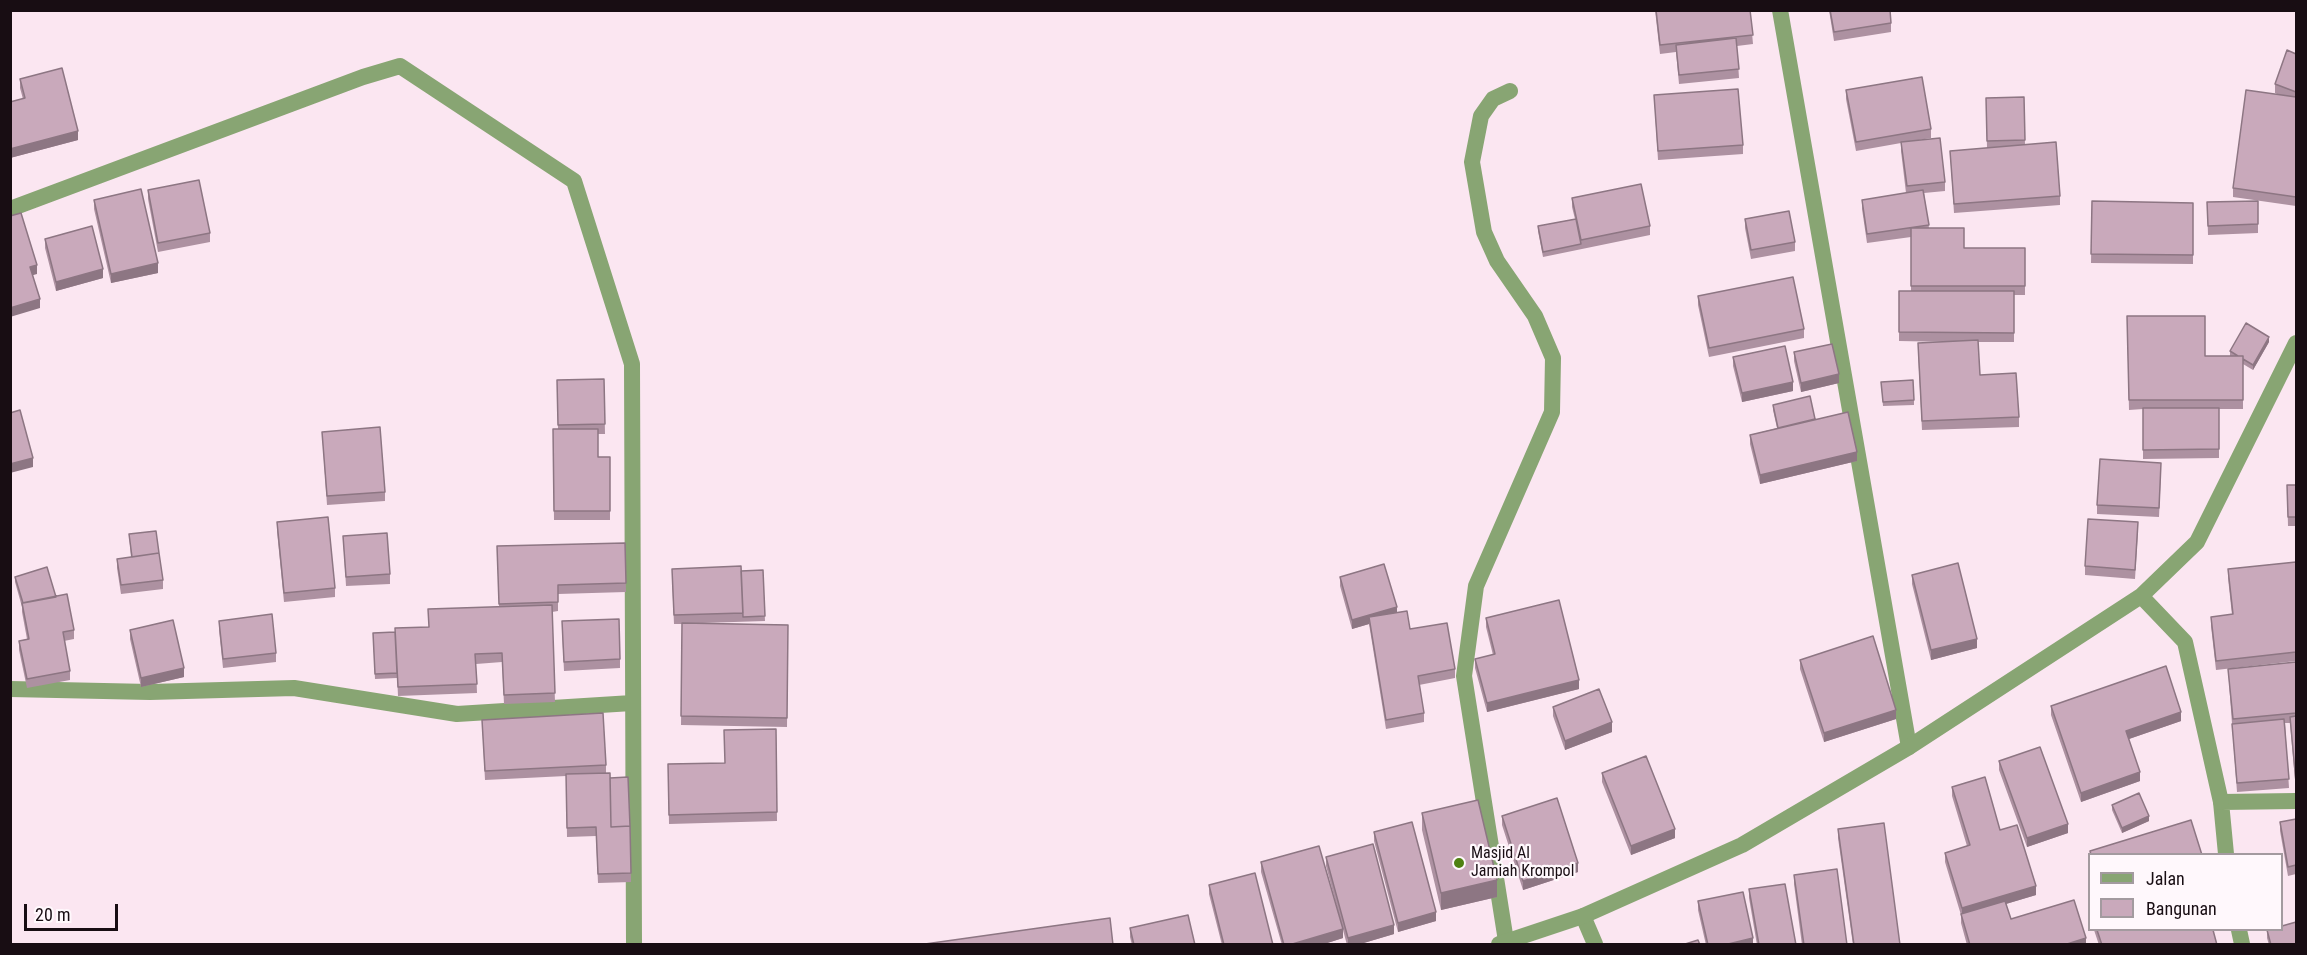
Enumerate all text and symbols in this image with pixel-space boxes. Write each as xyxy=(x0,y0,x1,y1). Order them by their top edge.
place label: Masjid Al Jamiah Krompol xyxy=(1471,844,1574,882)
legend xyxy=(2088,853,2283,931)
marker: Masjid Al Jamiah Krompol xyxy=(1452,856,1466,870)
text: Jalan xyxy=(2146,868,2185,889)
scale bar xyxy=(27,892,122,930)
text: Bangunan xyxy=(2146,898,2217,919)
text: 20 m xyxy=(35,904,70,925)

